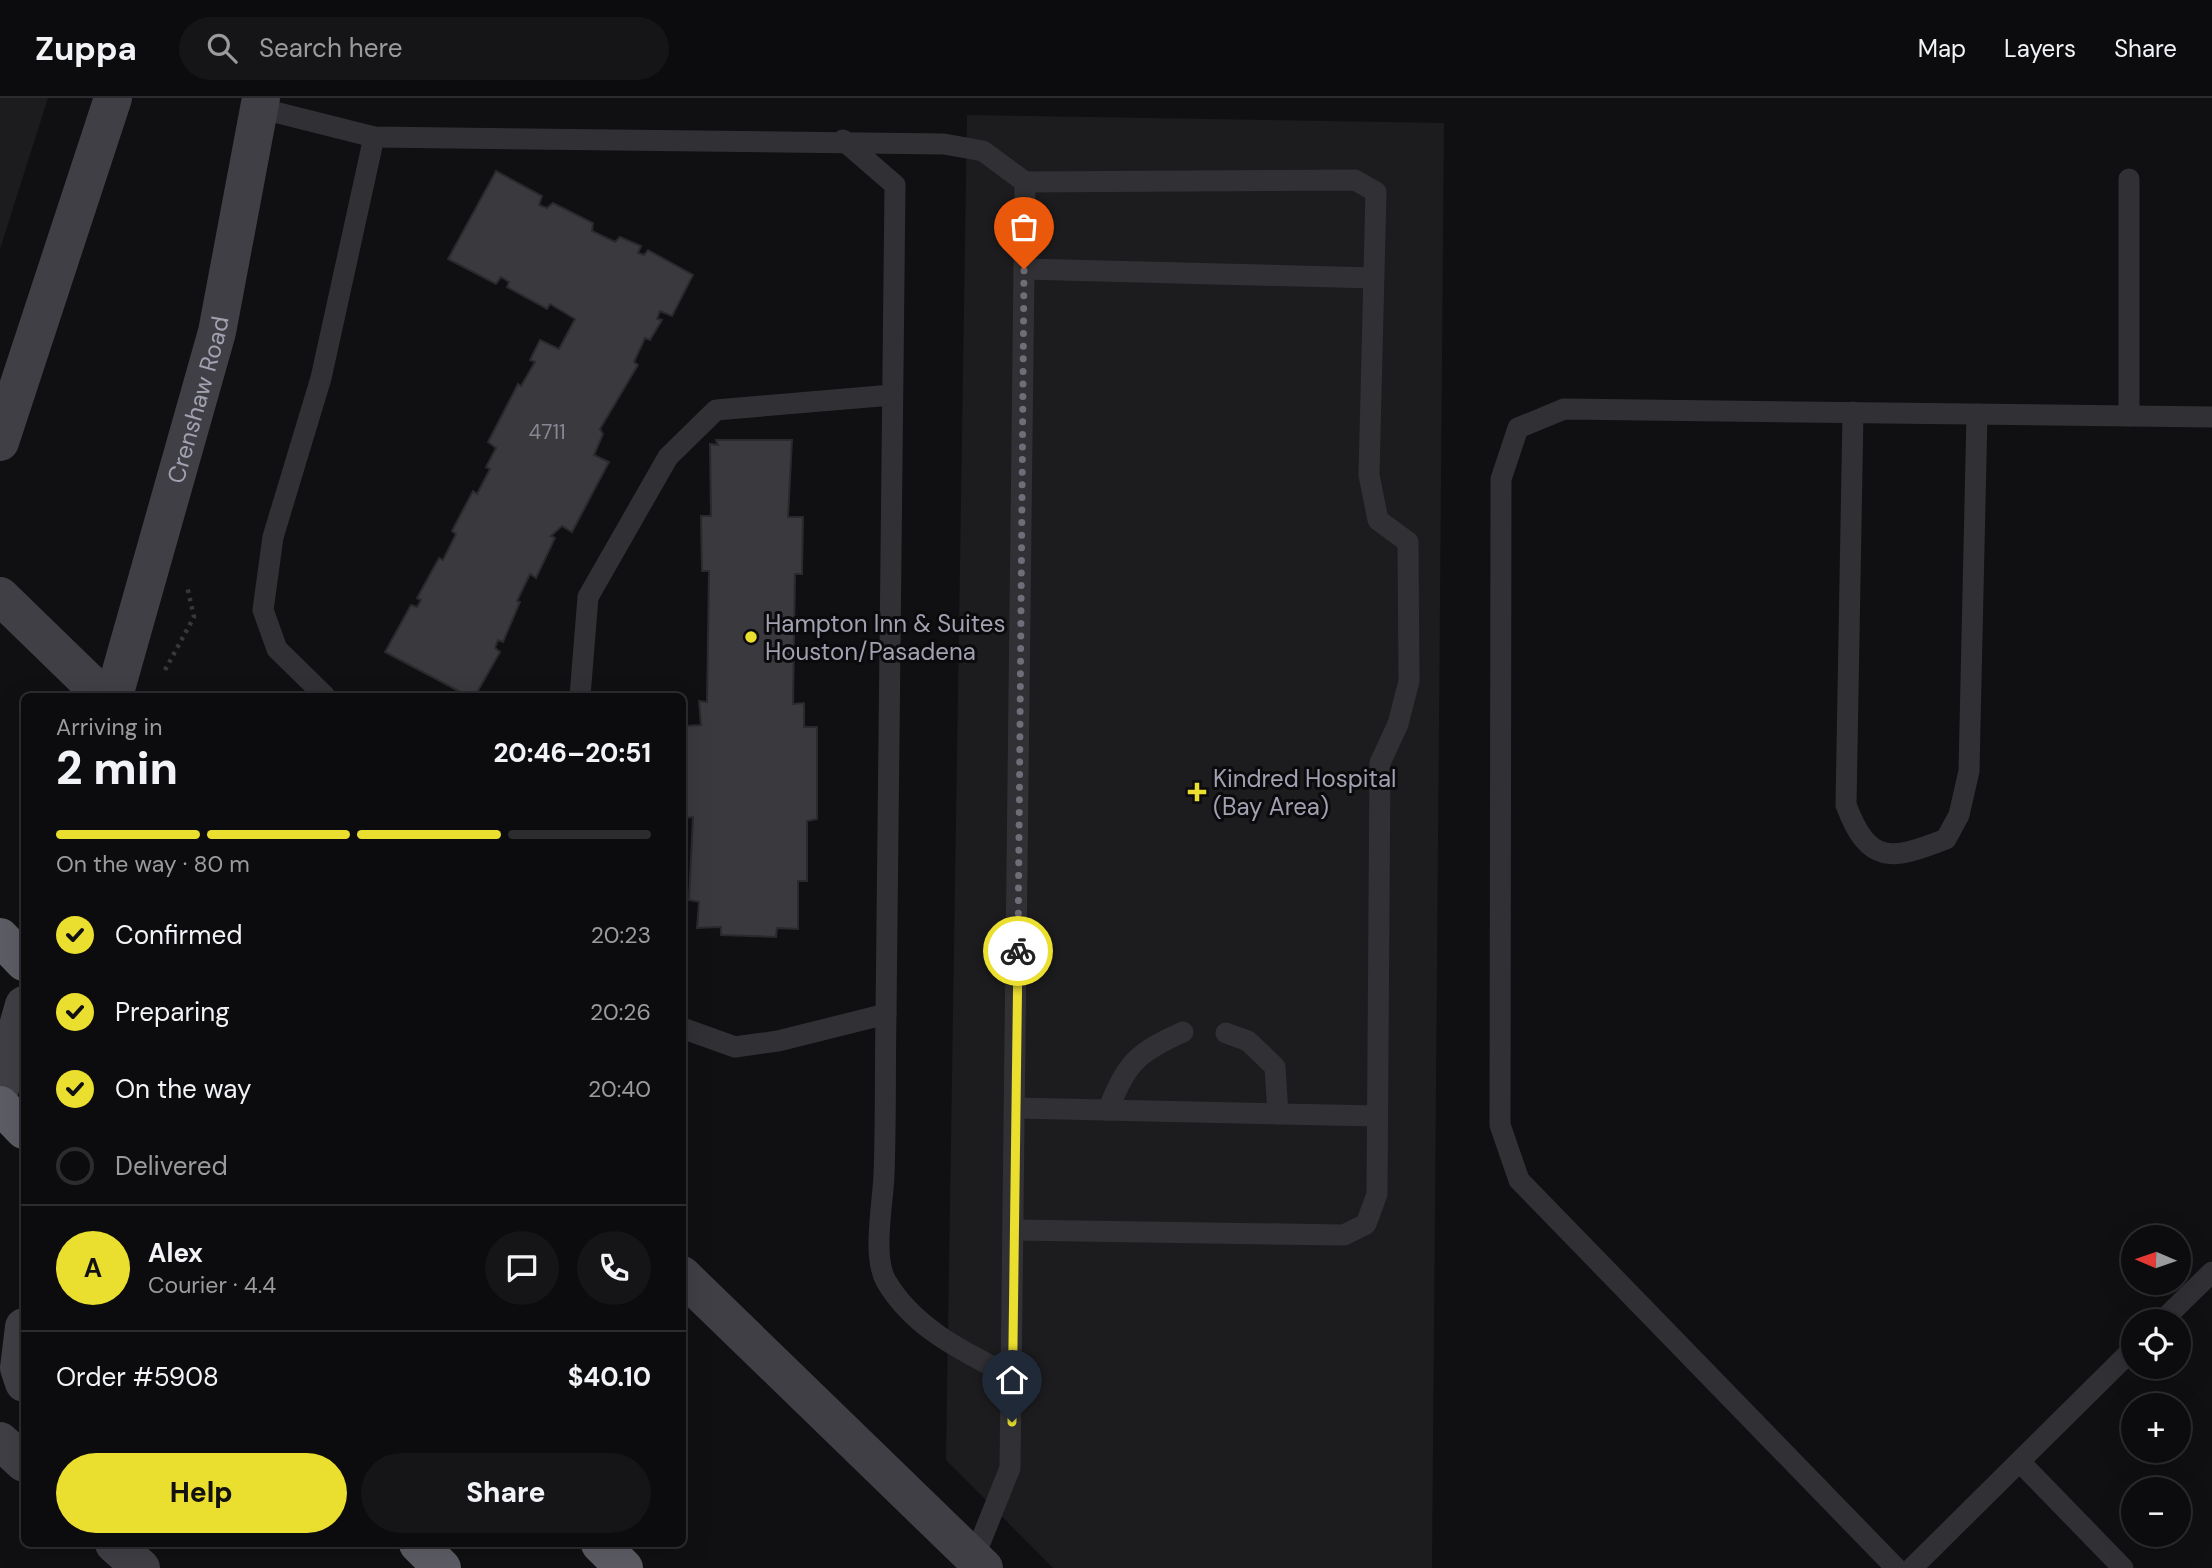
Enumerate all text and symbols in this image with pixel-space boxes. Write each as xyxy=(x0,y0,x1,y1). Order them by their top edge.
search box xyxy=(179,17,669,80)
text: Zuppa xyxy=(35,27,137,70)
icon: search xyxy=(203,29,241,67)
text: Search here xyxy=(259,31,402,65)
text: Map xyxy=(1918,33,1966,64)
text: Layers xyxy=(2004,33,2076,64)
text: Share xyxy=(2114,33,2177,64)
pin xyxy=(994,197,1054,269)
icon: bag xyxy=(1005,208,1043,246)
street label: Crenshaw Road xyxy=(159,314,235,487)
house number: 4711 xyxy=(528,418,566,446)
place label: Hampton Inn & Suites Houston/Pasadena xyxy=(765,608,1006,667)
marker: Hampton Inn & Suites Houston/Pasadena xyxy=(743,629,759,645)
text: Arriving in xyxy=(56,712,162,742)
text: 20:46–20:51 xyxy=(493,736,651,770)
text: 2 min xyxy=(56,738,178,798)
place label: Kindred Hospital (Bay Area) xyxy=(1213,763,1396,822)
marker: Kindred Hospital (Bay Area) xyxy=(1187,782,1207,802)
text: On the way · 80 m xyxy=(56,849,250,879)
icon: check xyxy=(56,916,94,954)
courier xyxy=(983,916,1053,986)
text: Confirmed xyxy=(115,918,242,952)
text: 20:23 xyxy=(591,920,651,950)
icon: bike xyxy=(999,932,1037,970)
icon: check xyxy=(56,993,94,1031)
text: Preparing xyxy=(115,995,230,1029)
text: 20:26 xyxy=(590,997,651,1027)
icon: check xyxy=(56,1070,94,1108)
text: On the way xyxy=(115,1072,251,1106)
text: 20:40 xyxy=(588,1074,651,1104)
text: Delivered xyxy=(115,1149,228,1183)
north arrow xyxy=(2121,1225,2191,1295)
map controls xyxy=(2121,1225,2191,1547)
button: chat xyxy=(485,1231,559,1305)
button: phone xyxy=(577,1231,651,1305)
text: Alex xyxy=(148,1236,203,1270)
text: A xyxy=(84,1251,102,1285)
text: Courier · 4.4 xyxy=(148,1270,276,1300)
button: locate xyxy=(2121,1309,2191,1379)
pin xyxy=(982,1350,1042,1422)
text: Order #5908 xyxy=(56,1360,219,1394)
text: $40.10 xyxy=(568,1360,651,1394)
icon: home xyxy=(993,1361,1031,1399)
button: + xyxy=(2121,1393,2191,1463)
button: Help xyxy=(56,1453,347,1533)
button: Share xyxy=(361,1453,651,1533)
button: − xyxy=(2121,1477,2191,1547)

